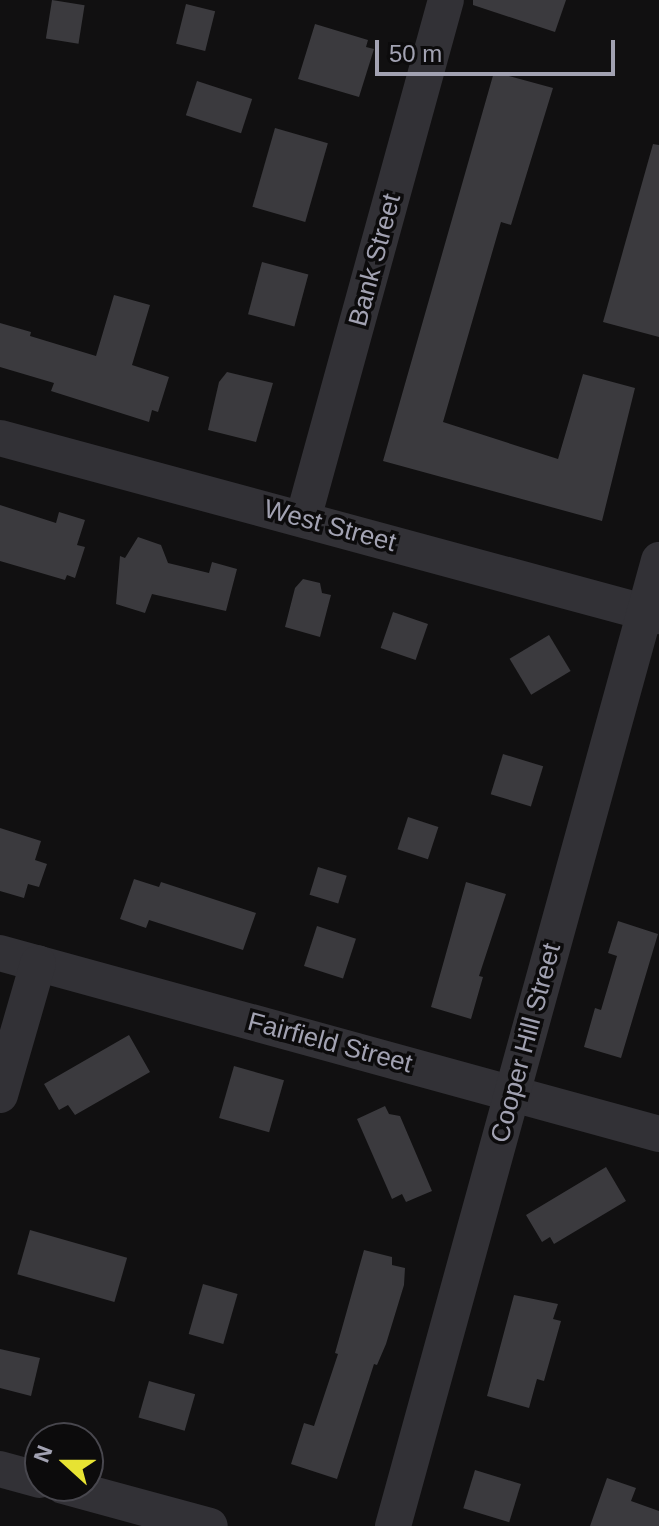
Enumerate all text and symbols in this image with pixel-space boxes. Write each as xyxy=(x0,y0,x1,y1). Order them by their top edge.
scale bar xyxy=(379,24,619,74)
text: 50 m xyxy=(389,40,442,67)
street label: Bank Street xyxy=(342,190,408,330)
street label: West Street xyxy=(261,493,399,559)
street label: Cooper Hill Street xyxy=(484,940,568,1146)
street label: Fairfield Street xyxy=(244,1006,416,1080)
north arrow xyxy=(24,1422,104,1502)
text: N xyxy=(28,1442,58,1466)

